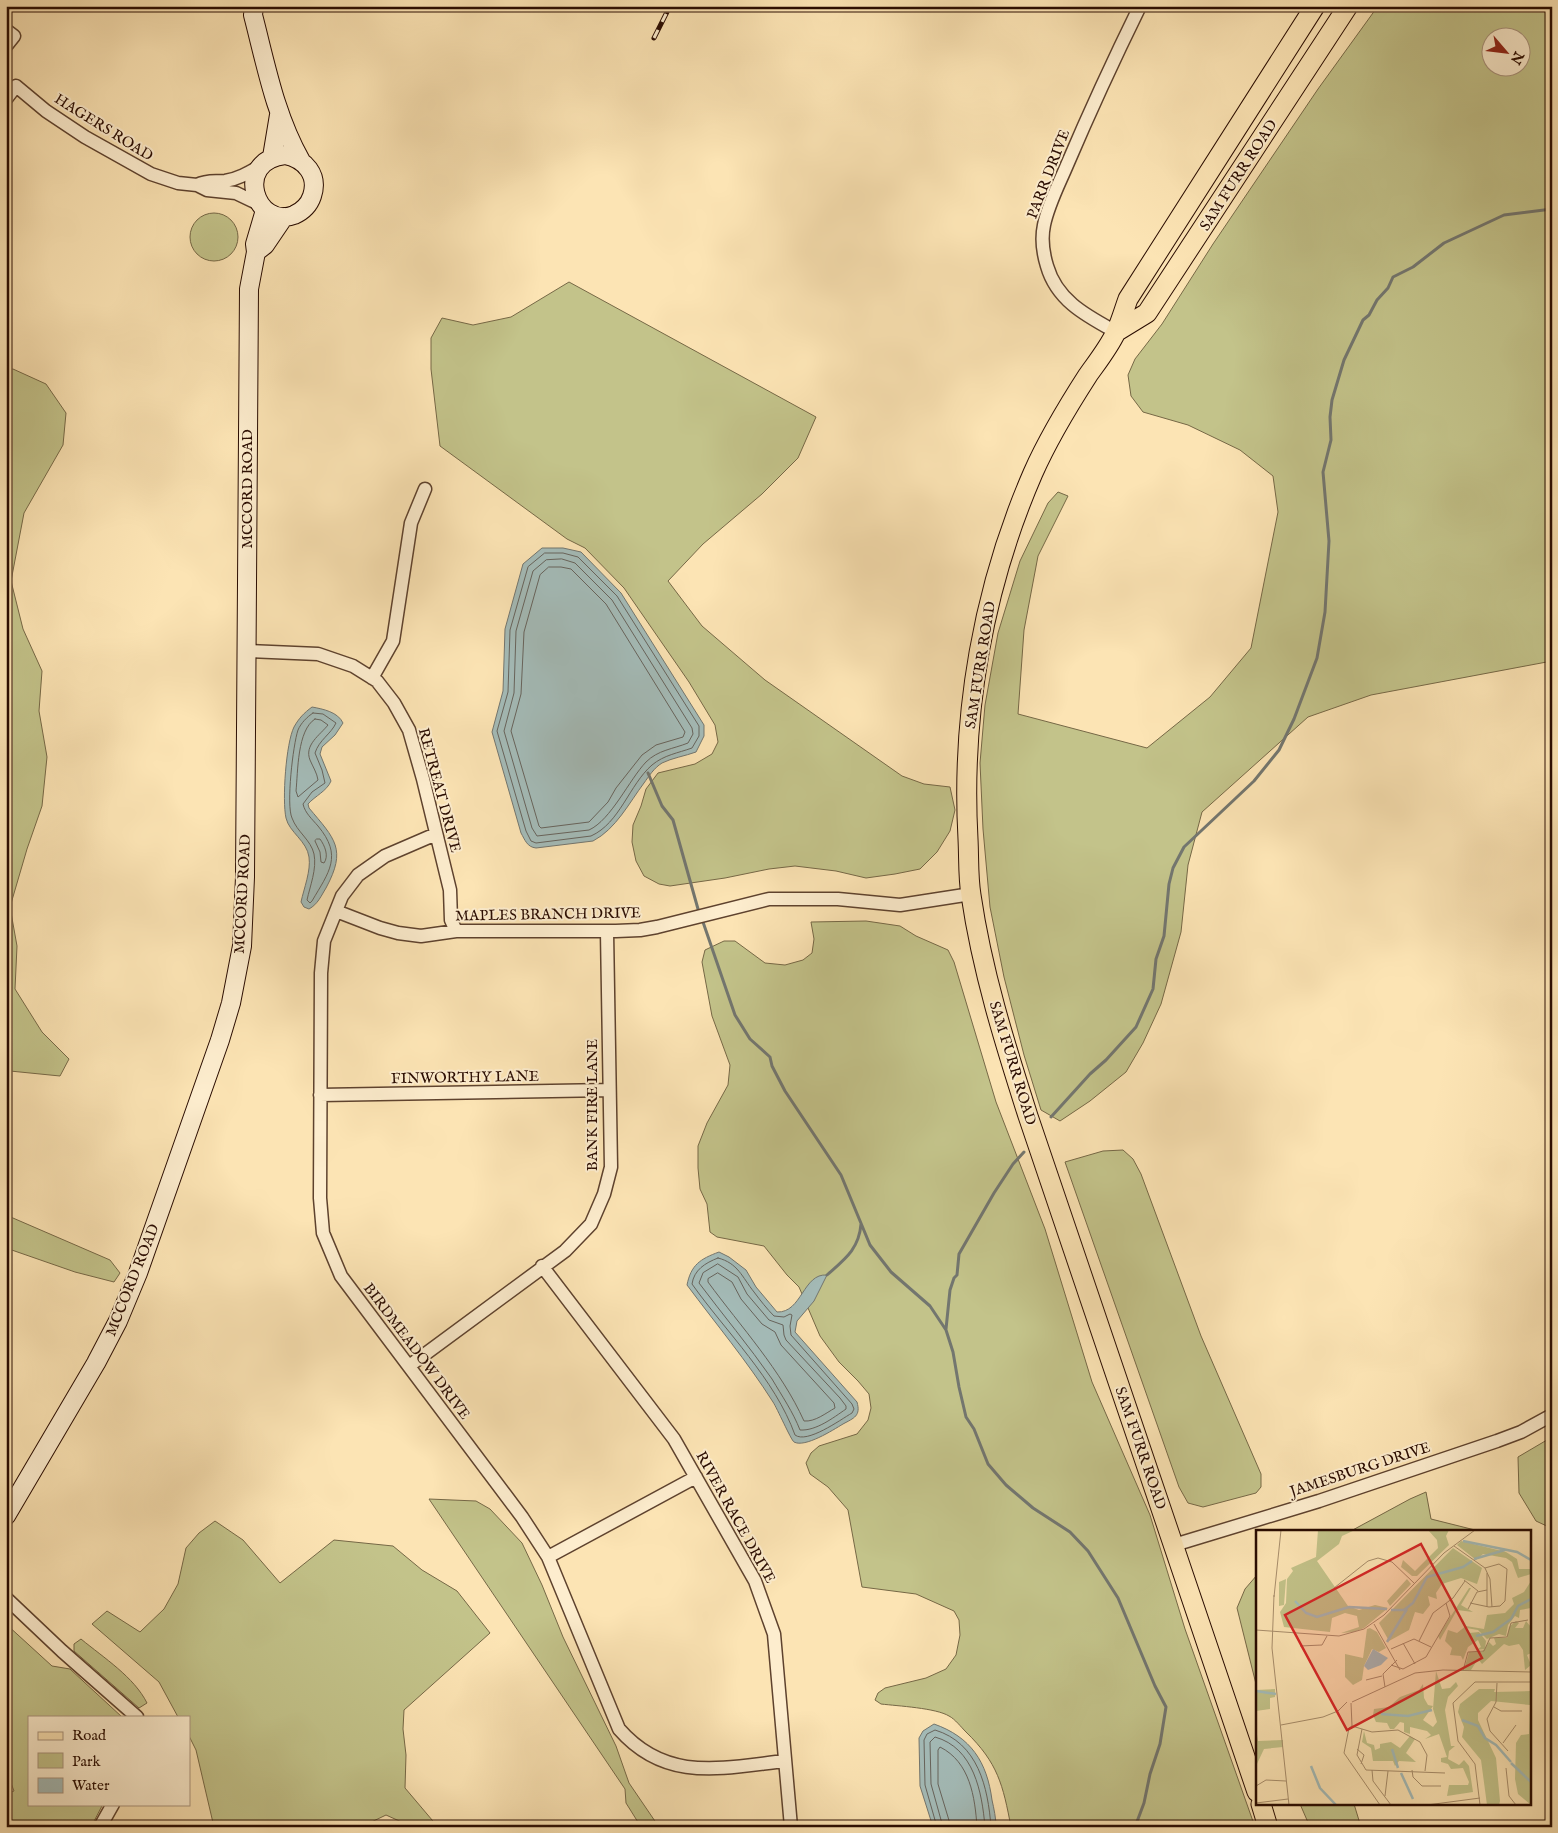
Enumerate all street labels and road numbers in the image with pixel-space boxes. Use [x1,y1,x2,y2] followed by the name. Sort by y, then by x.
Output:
[51,89,157,165] street label: HAGERS ROAD
[1195,116,1281,234] street label: SAM FURR ROAD
[1023,127,1074,222] street label: PARR DRIVE
[238,429,257,549] street label: MCCORD ROAD
[961,600,1000,730] street label: SAM FURR ROAD
[414,726,465,854] street label: RETREAT DRIVE
[230,834,255,954] street label: MCCORD ROAD
[455,903,641,926] street label: MAPLES BRANCH DRIVE
[985,999,1040,1127] street label: SAM FURR ROAD
[583,1039,602,1171] street label: BANK FIRE LANE
[391,1067,539,1088] street label: FINWORTHY LANE
[101,1221,164,1339] street label: MCCORD ROAD
[359,1279,474,1423] street label: BIRDMEADOW DRIVE
[1111,1384,1170,1512] street label: SAM FURR ROAD
[1286,1438,1433,1502] street label: JAMESBURG DRIVE
[691,1448,780,1587] street label: RIVER RACE DRIVE

